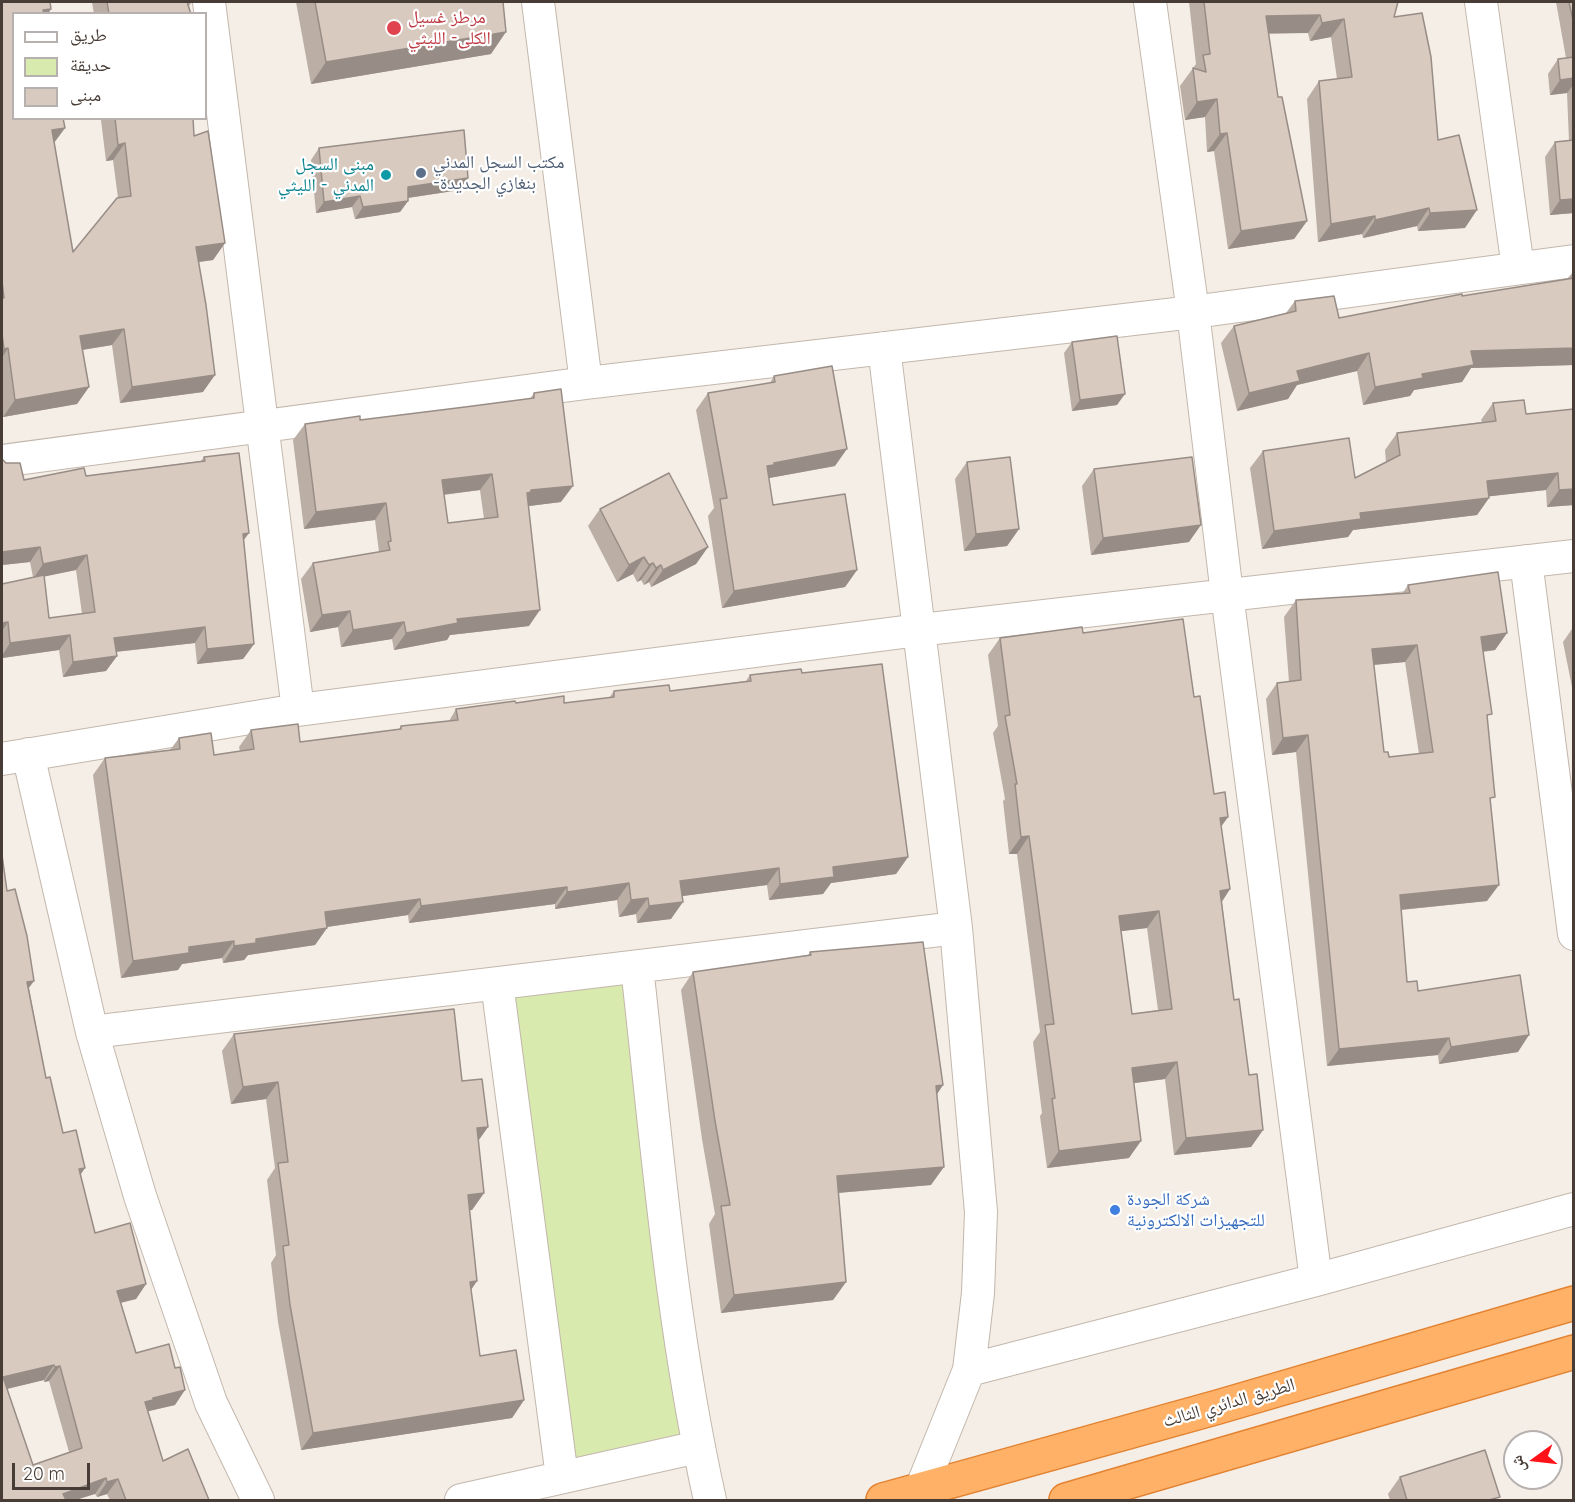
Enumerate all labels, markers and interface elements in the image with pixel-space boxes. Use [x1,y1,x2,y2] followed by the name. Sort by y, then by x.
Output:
[408,7,491,50] place label: مرطز غسيل الكلى- الليثي
[12,12,207,120] legend
[385,19,403,37] marker: مرطز غسيل الكلى- الليثي
[70,23,107,46] text: طريق
[70,53,111,76] text: حديقة
[70,83,101,106] text: مبنى
[433,152,565,195] place label: مكتب السجل المدني -بنغازي الجديدة
[278,154,374,196] place label: مبنى السجل المدني - الليثي
[414,166,428,180] marker: مكتب السجل المدني -بنغازي الجديدة
[379,168,393,182] marker: مبنى السجل المدني - الليثي
[1127,1189,1265,1232] place label: شركة الجودة للتجهيزات الالكترونية
[1108,1203,1122,1217] marker: شركة الجودة للتجهيزات الالكترونية
[1161,1374,1297,1432] street label: الطريق الدائري الثالث
[1503,1430,1563,1490] north arrow
[15,1451,93,1489] scale bar
[1506,1453,1529,1475] text: ش
[23,1462,65,1485] text: 20 m

